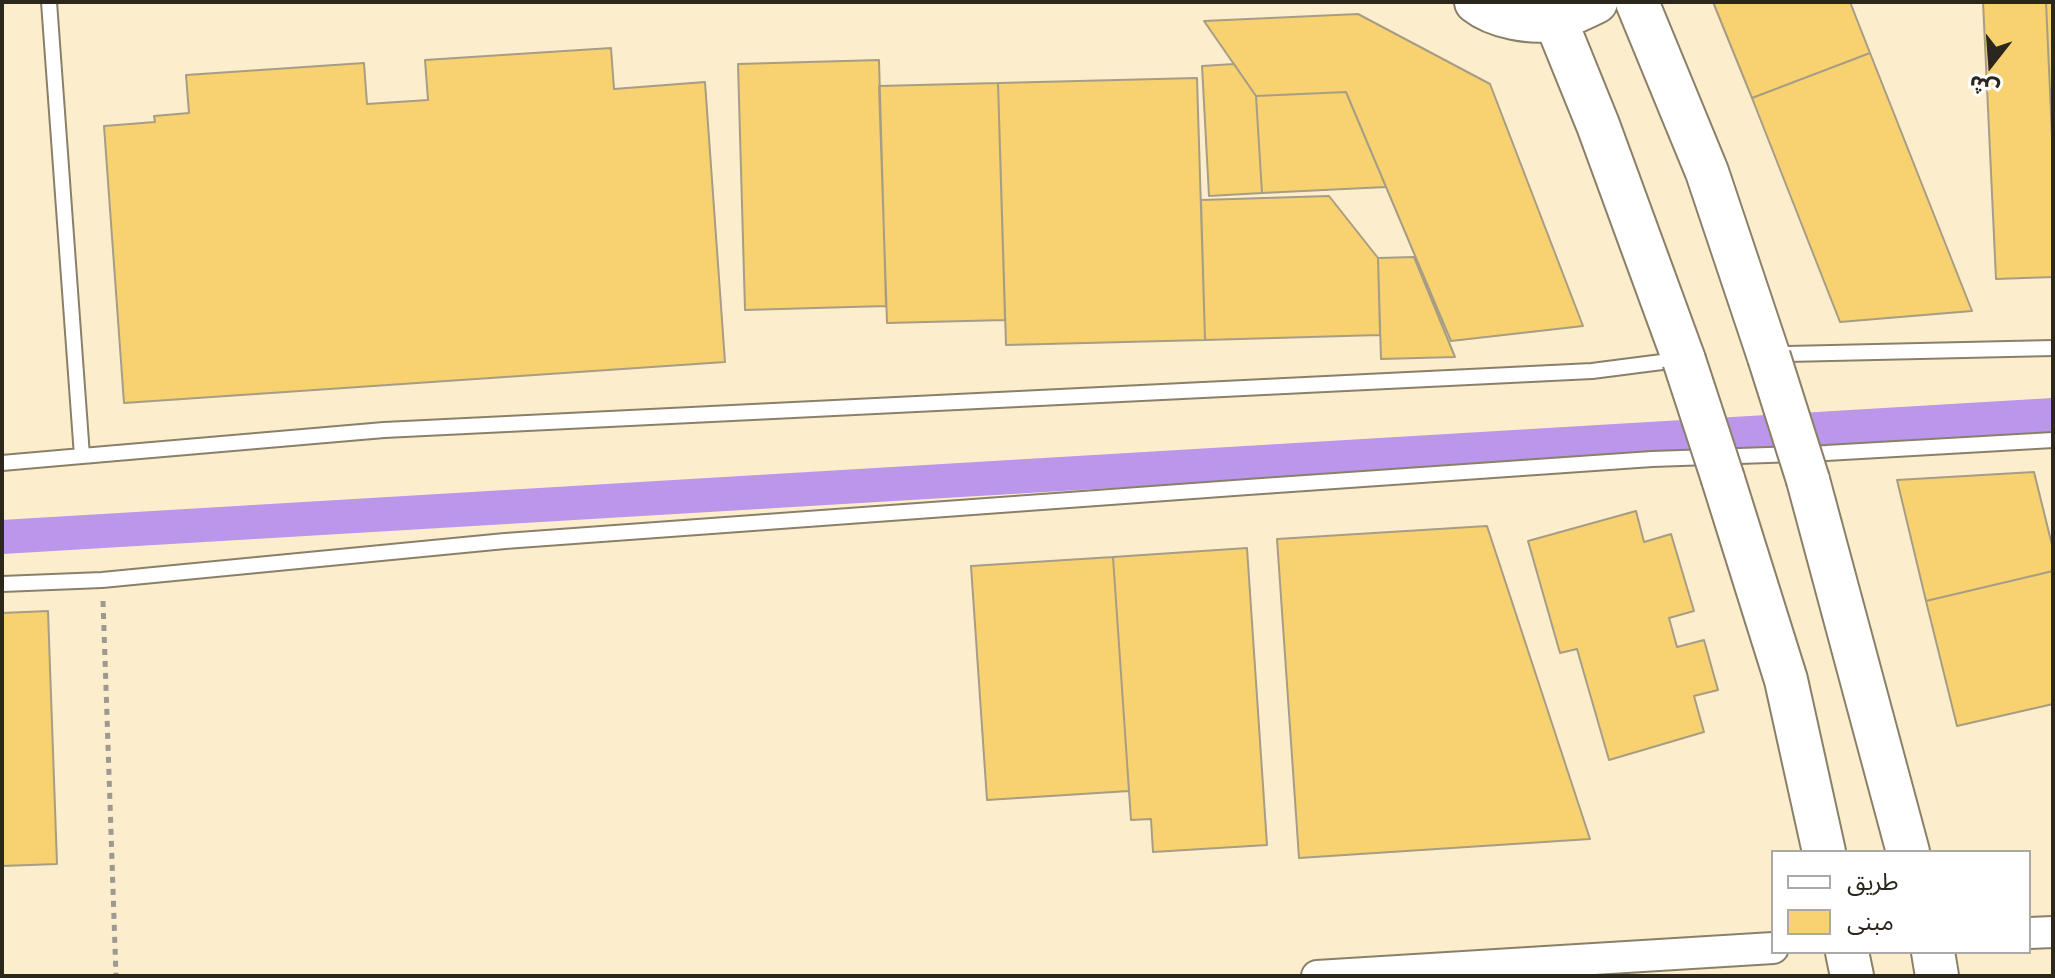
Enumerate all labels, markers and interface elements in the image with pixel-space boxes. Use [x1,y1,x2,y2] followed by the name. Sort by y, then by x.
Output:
[1951,24,2031,104] north arrow
[1966,70,2002,104] text: ش
[1771,850,2031,954] legend
[1847,868,1899,895] text: طريق
[1847,908,1894,935] text: مبنى

